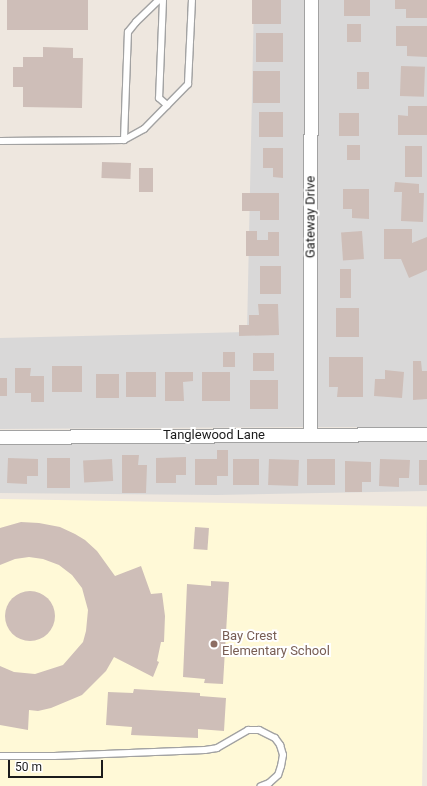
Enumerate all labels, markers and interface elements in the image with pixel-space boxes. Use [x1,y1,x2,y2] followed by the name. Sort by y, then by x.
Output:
[303,176,319,258] street label: Gateway Drive
[163,427,265,443] street label: Tanglewood Lane
[222,629,330,660] place label: Bay Crest Elementary School
[209,639,219,649] marker: Bay Crest Elementary School
[10,752,105,778] scale bar
[15,760,42,774] text: 50 m

